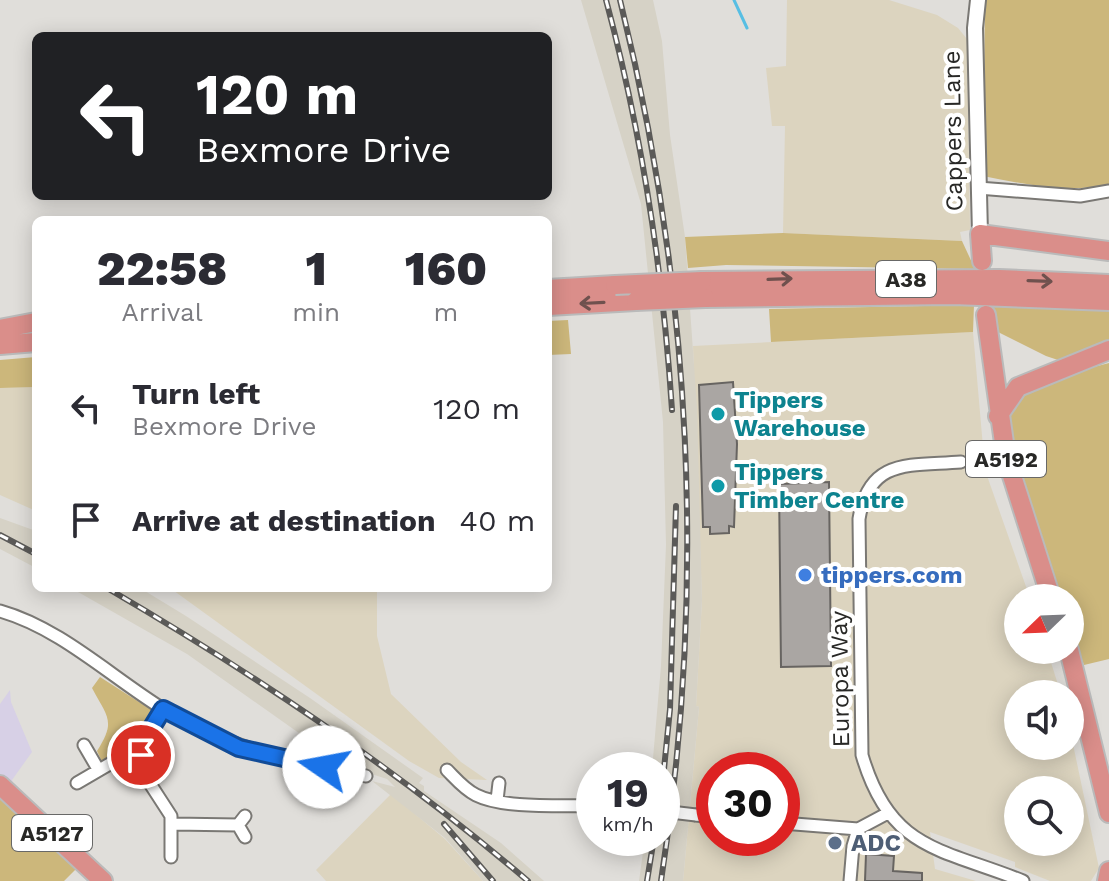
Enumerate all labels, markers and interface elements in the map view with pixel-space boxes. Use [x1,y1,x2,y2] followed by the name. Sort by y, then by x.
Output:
[938,50,968,212] street label: Cappers Lane
[196,62,358,128] text: 120 m
[64,64,168,168] icon: left
[196,129,451,171] text: Bexmore Drive
[97,240,227,297] text: 22:58
[305,240,327,297] text: 1
[405,240,487,297] text: 160
[876,261,936,297] road number: A38
[766,271,793,286] one-way arrow
[1026,273,1053,288] one-way arrow
[579,296,606,311] one-way arrow
[122,297,203,327] text: Arrival
[292,297,340,327] text: min
[434,297,458,327] text: m
[132,376,260,411] text: Turn left
[64,386,108,430] icon: left
[734,386,866,442] place label: Tippers Warehouse
[433,391,520,426] text: 120 m
[709,405,727,423] marker: Tippers Warehouse
[132,411,316,441] text: Bexmore Drive
[966,441,1046,477] road number: A5192
[734,458,904,514] place label: Tippers Timber Centre
[709,477,727,495] marker: Tippers Timber Centre
[64,498,108,542] icon: arrive
[132,503,436,538] text: Arrive at destination
[460,503,535,538] text: 40 m
[821,561,963,589] place label: tippers.com
[796,566,814,584] marker: tippers.com
[1004,584,1084,664] north arrow
[1004,584,1084,856] map controls
[825,610,855,748] street label: Europa Way
[1004,680,1084,760] button: sound
[107,721,175,789] pin
[282,725,366,809] position arrow
[119,733,163,777] icon: arrive
[696,752,800,856] speed limit sign: 30
[607,770,649,817] text: 19
[1004,776,1084,856] button: search
[602,812,654,836] text: km/h
[12,815,92,851] road number: A5127
[851,829,901,857] place label: ADC
[826,834,844,852] marker: ADC

